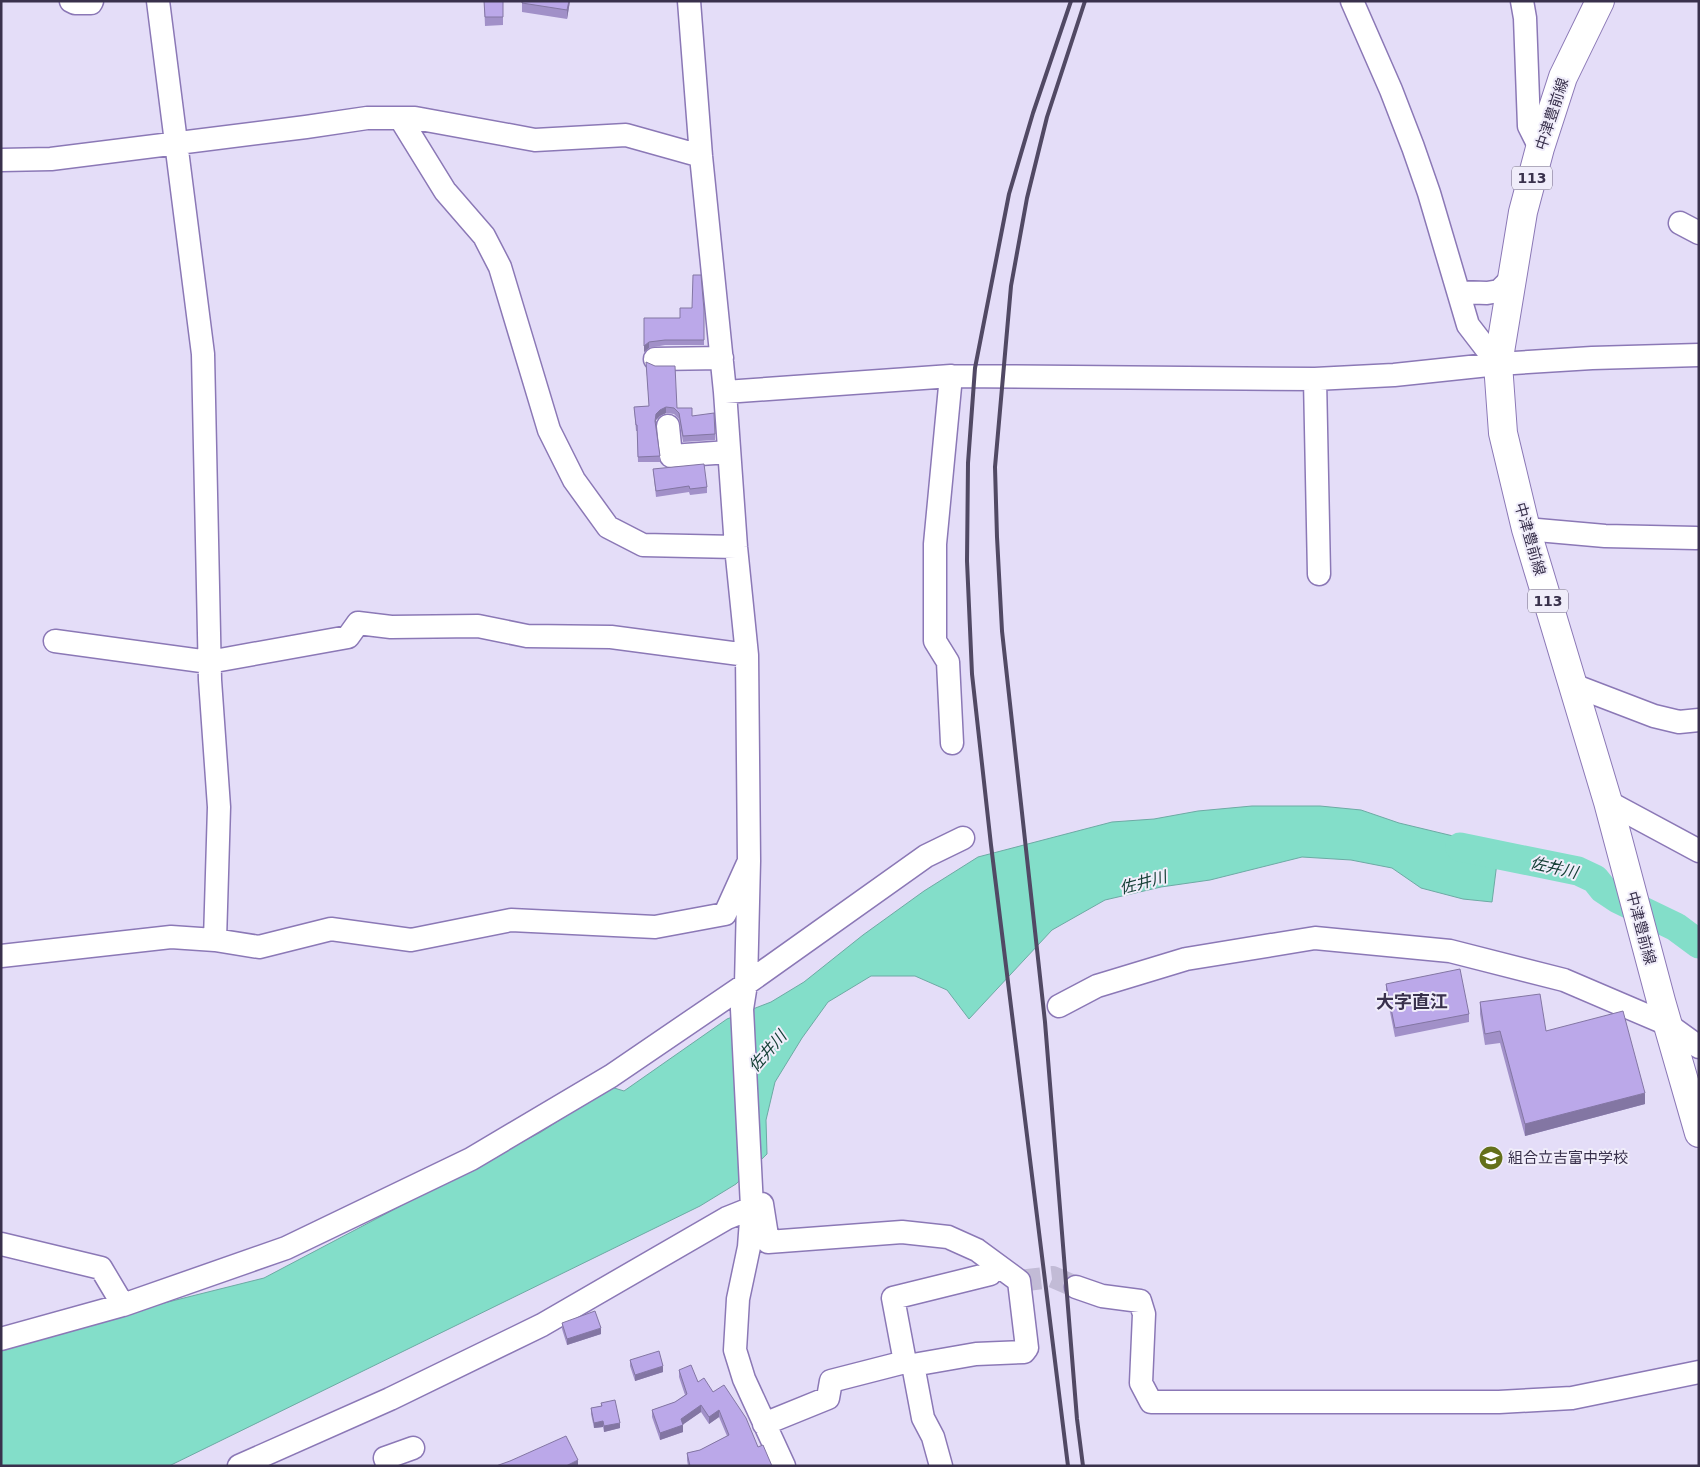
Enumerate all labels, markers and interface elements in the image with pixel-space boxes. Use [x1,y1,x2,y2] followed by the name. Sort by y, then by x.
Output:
[1532,76,1572,152] street label: 中津豊前線
[1512,167,1552,190] road number: 113
[1511,500,1549,578] street label: 中津豊前線
[1528,590,1568,612] road number: 113
[1528,853,1581,883] water label: 佐井川
[1117,867,1171,898] water label: 佐井川
[1623,889,1659,967] street label: 中津豊前線
[1376,991,1448,1012] district label: 大字直江
[744,1025,792,1076] water label: 佐井川
[1478,1145,1504,1171] school or university icon: 組合立吉富中学校
[1508,1149,1628,1167] place label: 組合立吉富中学校

